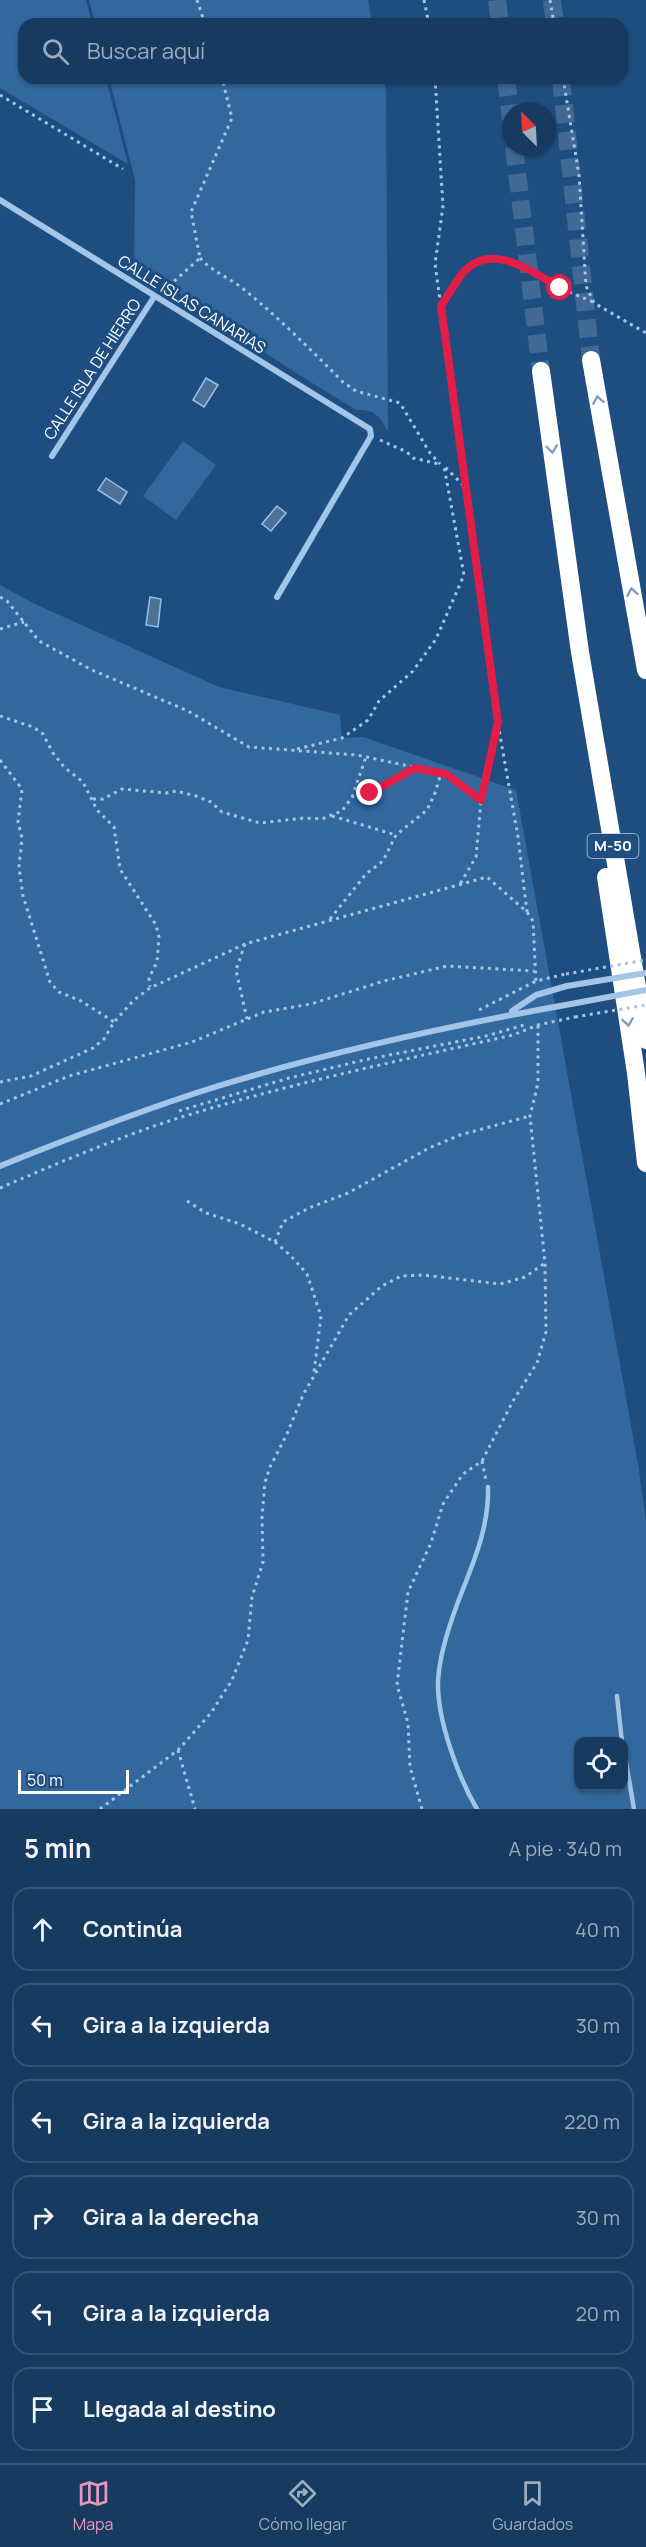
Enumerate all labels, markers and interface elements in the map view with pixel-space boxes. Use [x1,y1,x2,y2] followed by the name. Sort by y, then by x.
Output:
[18,18,628,84] search box
[39,35,72,68] icon: search
[87,36,205,66] text: Buscar aquí
[502,102,556,156] north arrow
[114,250,270,359] street label: CALLE ISLAS CANARIAS
[546,274,572,300] route start
[38,294,146,444] street label: CALLE ISLA DE HIERRO
[592,395,605,405] one-way arrow
[545,445,557,454] one-way arrow
[626,587,639,597] one-way arrow
[356,779,382,805] route end
[588,834,638,858] road number: M-50
[622,1018,634,1027] one-way arrow
[574,1737,628,1791] map controls
[574,1737,628,1791] button: locate
[18,1767,129,1794] scale bar
[27,1769,63,1791] text: 50 m
[24,1830,91,1866] text: 5 min
[509,1835,622,1862] text: A pie · 340 m
[26,1913,59,1946] icon: ahead
[83,1914,183,1944] text: Continúa
[575,1916,620,1943] text: 40 m
[26,2009,59,2042] icon: left
[83,2010,270,2040] text: Gira a la izquierda
[576,2012,620,2039] text: 30 m
[26,2105,59,2138] icon: left
[83,2106,270,2136] text: Gira a la izquierda
[564,2108,620,2135] text: 220 m
[26,2201,59,2234] icon: right
[83,2202,259,2232] text: Gira a la derecha
[576,2204,620,2231] text: 30 m
[26,2297,59,2330] icon: left
[83,2298,270,2328] text: Gira a la izquierda
[575,2300,620,2327] text: 20 m
[26,2393,59,2426] icon: arrive
[83,2394,276,2424] text: Llegada al destino
[73,2477,113,2535] tab: Mapa
[259,2477,347,2535] tab: Cómo llegar
[492,2477,573,2535] tab: Guardados

